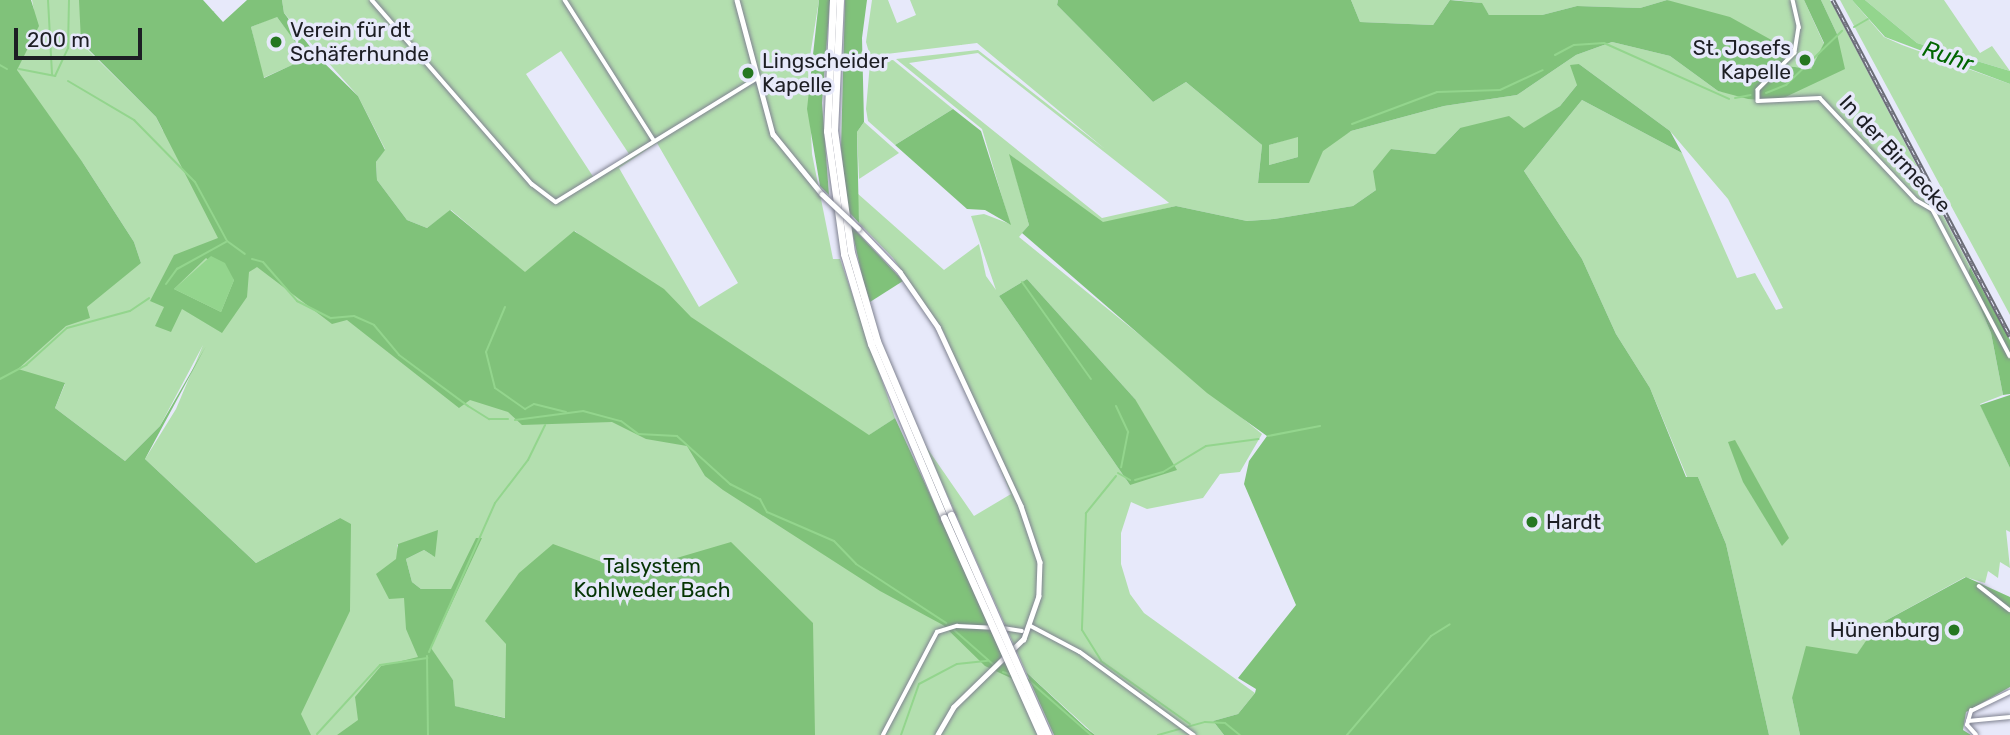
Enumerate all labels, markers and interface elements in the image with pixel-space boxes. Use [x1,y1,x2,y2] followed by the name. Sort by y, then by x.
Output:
[18,14,145,58] scale bar
[290,17,429,67] place label: Verein für dt Schäferhunde
[27,27,90,52] text: 200 m
[268,34,284,50] marker: Verein für dt Schäferhunde
[1693,35,1791,85] place label: St. Josefs Kapelle
[1919,35,1977,77] water label: Ruhr
[762,48,888,98] place label: Lingscheider Kapelle
[1797,52,1813,68] marker: St. Josefs Kapelle
[740,65,756,81] marker: Lingscheider Kapelle
[1834,90,1956,218] street label: In der Birmecke
[1546,509,1601,535] place label: Hardt
[1524,514,1540,530] marker: Hardt
[573,553,731,603] park label: Talsystem Kohlweder Bach
[1830,617,1940,643] place label: Hünenburg
[1946,622,1962,638] marker: Hünenburg

